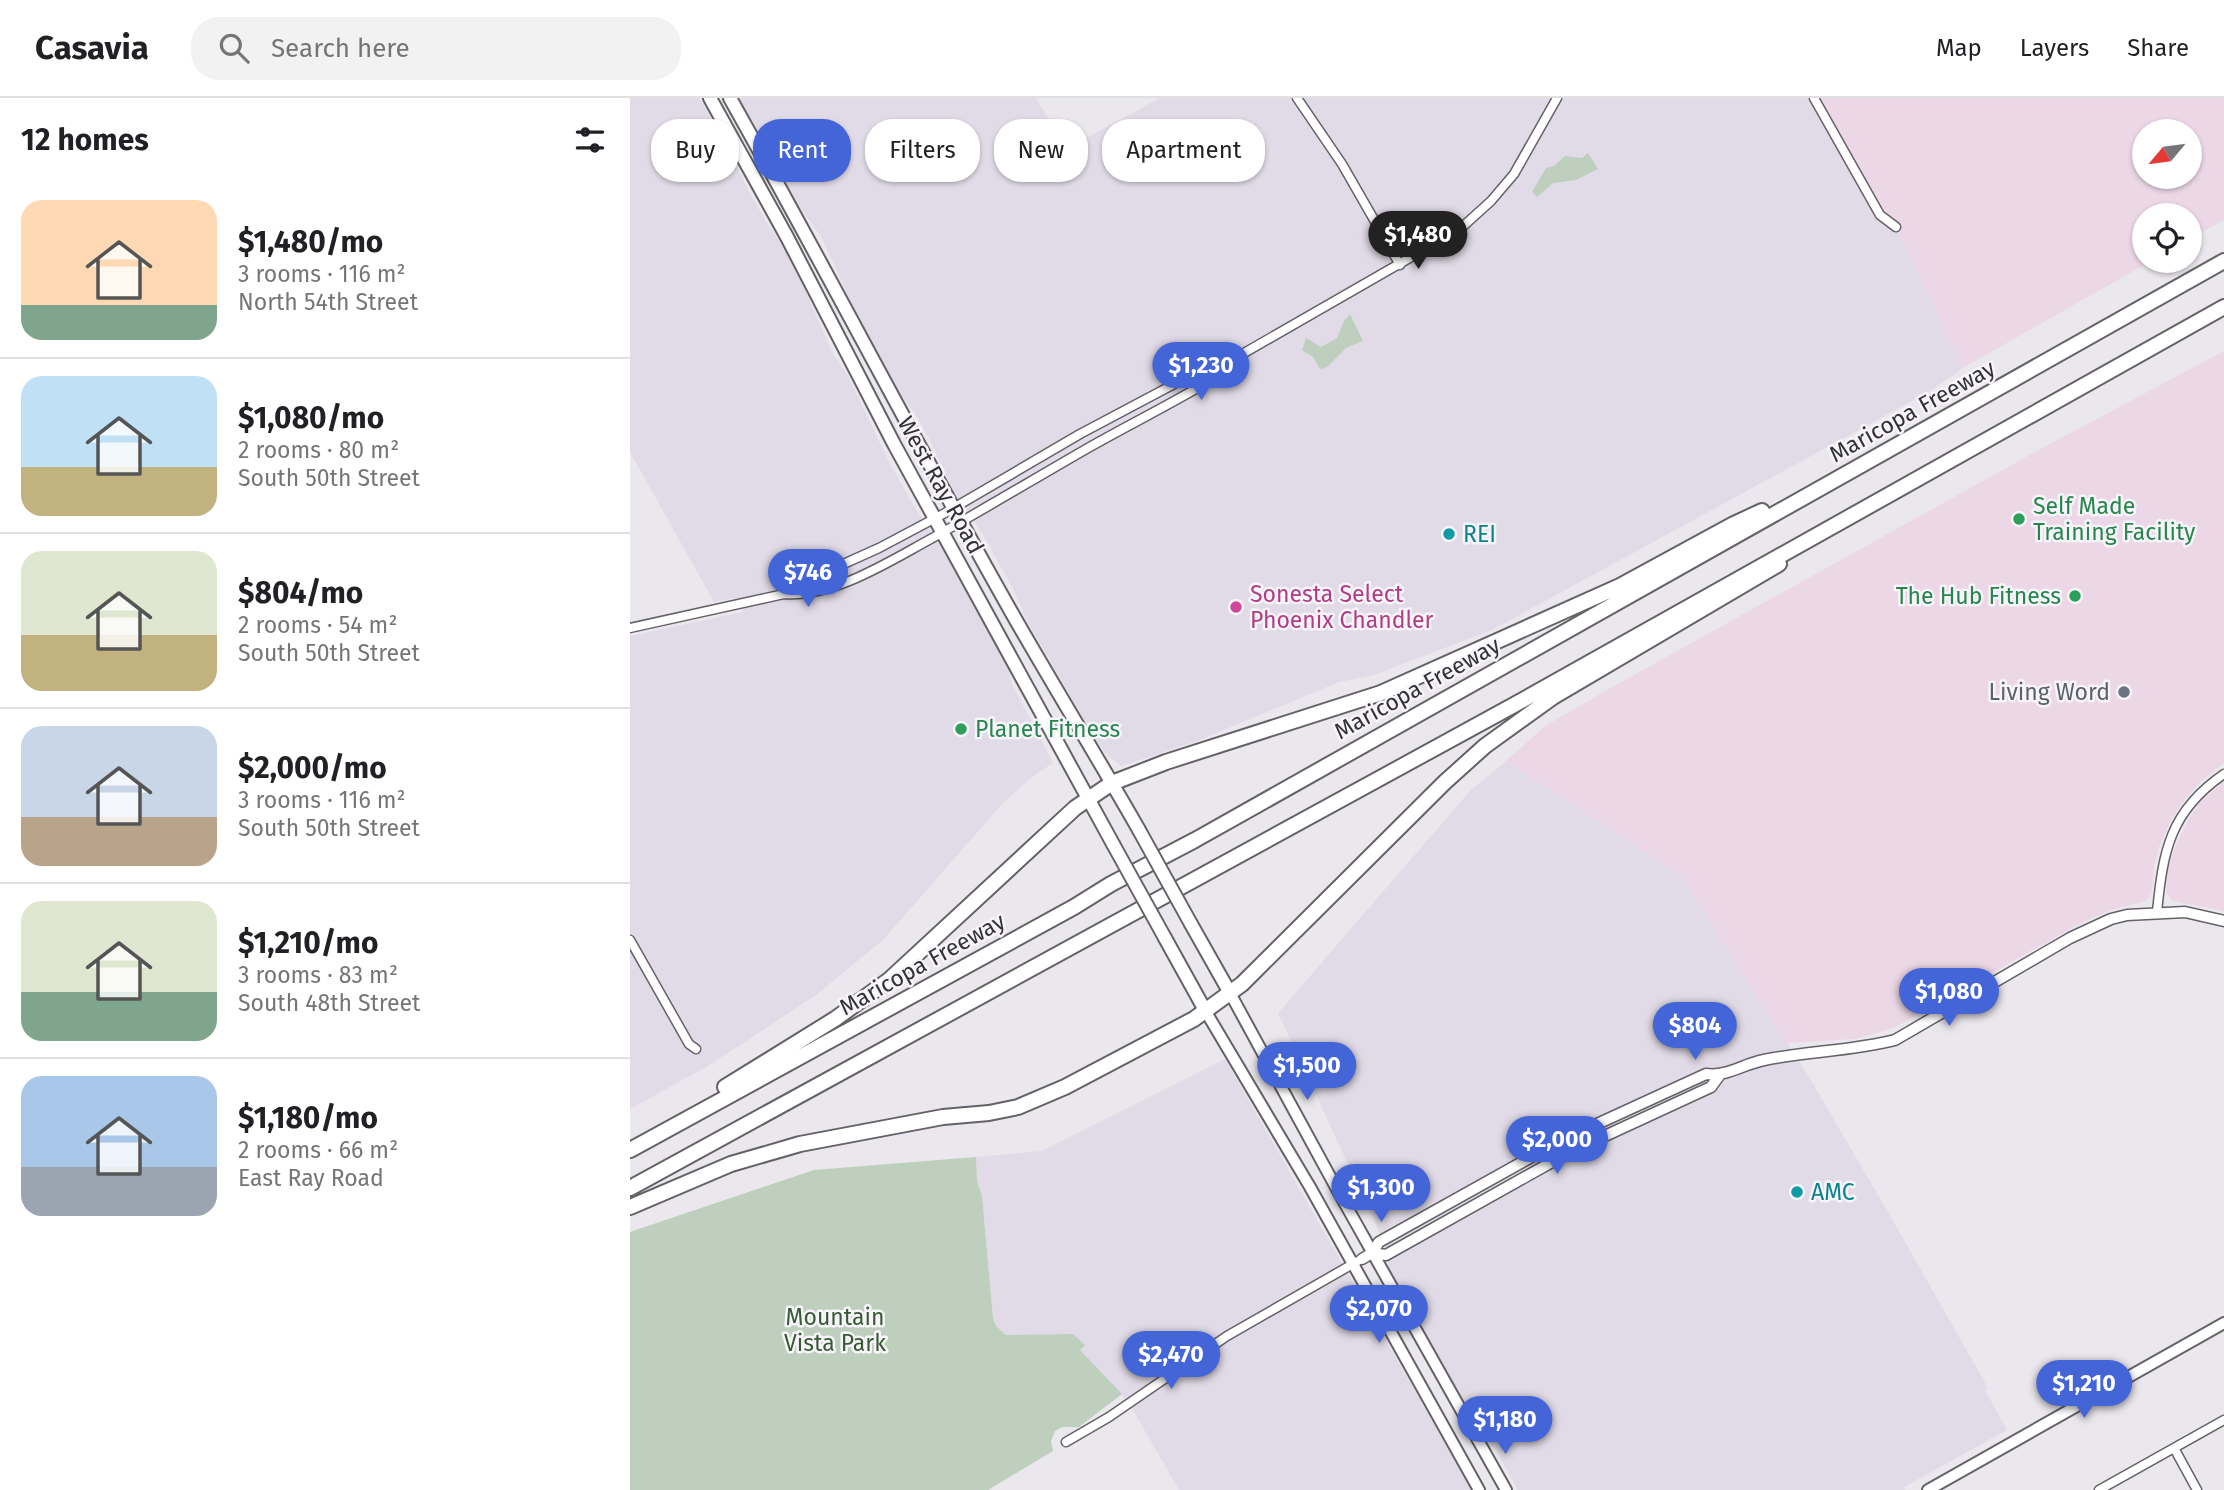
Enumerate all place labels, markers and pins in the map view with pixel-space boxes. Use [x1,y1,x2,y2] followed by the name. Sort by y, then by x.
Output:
[1361,212,1475,271] pin: $1,480
[1144,342,1258,402] pin: $1,230
[2033,492,2196,546] place label: Self Made Training Facility
[2011,511,2027,527] marker: Self Made Training Facility
[1463,520,1496,548] place label: REI
[1441,526,1457,542] marker: REI
[767,550,849,609] pin: $746
[1250,580,1434,634] place label: Sonesta Select Phoenix Chandler
[1896,582,2061,610] place label: The Hub Fitness
[2067,588,2083,604] marker: The Hub Fitness
[1228,599,1244,615] marker: Sonesta Select Phoenix Chandler
[1989,678,2110,706] place label: Living Word
[2116,684,2132,700] marker: Living Word
[975,715,1120,743] place label: Planet Fitness
[953,721,969,737] marker: Planet Fitness
[1892,968,2006,1028] pin: $1,080
[1654,1002,1736,1062] pin: $804
[1250,1042,1364,1102] pin: $1,500
[1500,1116,1614,1176] pin: $2,000
[1324,1164,1438,1224] pin: $1,300
[1811,1178,1855,1206] place label: AMC
[1789,1184,1805,1200] marker: AMC
[1322,1286,1436,1345] pin: $2,070
[1114,1332,1228,1391] pin: $2,470
[2027,1360,2141,1420] pin: $1,210
[1448,1396,1562,1456] pin: $1,180

